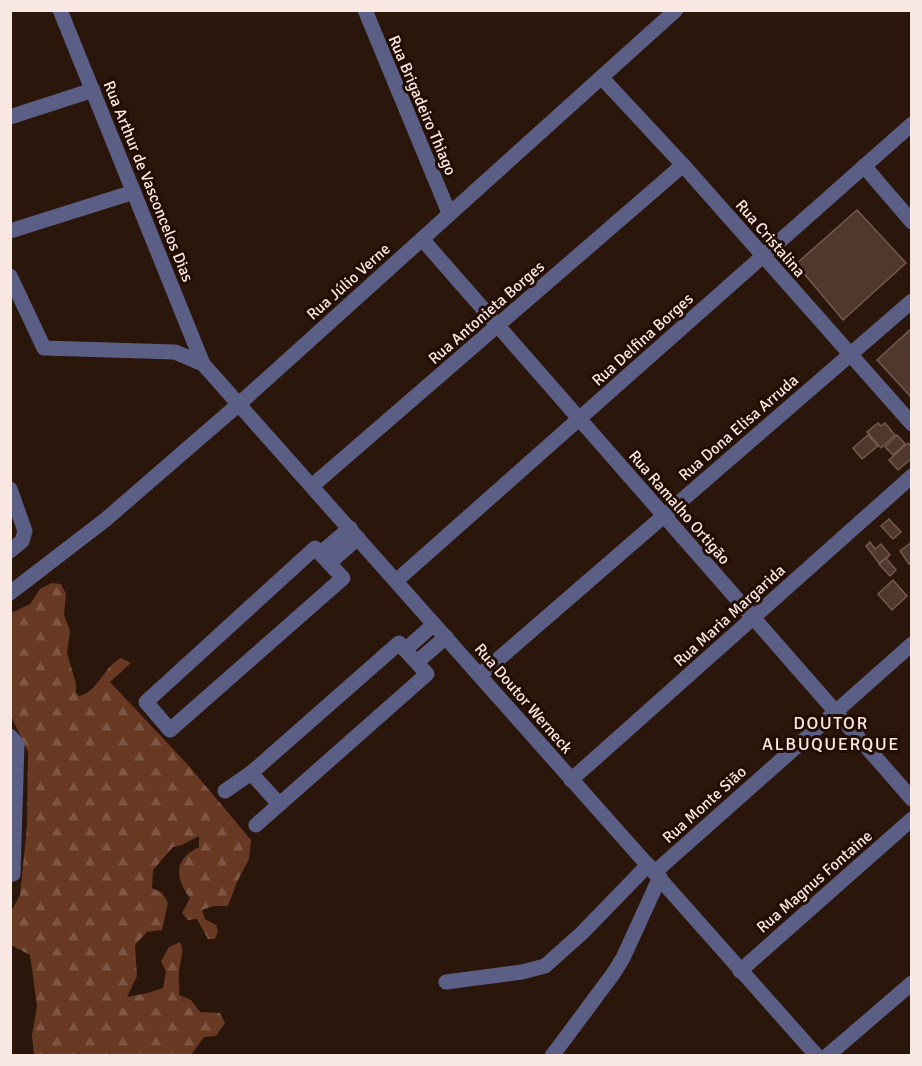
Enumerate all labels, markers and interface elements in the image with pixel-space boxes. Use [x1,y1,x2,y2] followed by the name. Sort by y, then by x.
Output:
[384,32,461,178] street label: Rua Brigadeiro Thiago
[99,78,198,285] street label: Rua Arthur de Vasconcelos Dias
[731,196,809,282] street label: Rua Cristalina
[303,239,395,324] street label: Rua Júlio Verne
[424,257,549,369] street label: Rua Antonieta Borges
[588,289,697,390] street label: Rua Delfina Borges
[675,370,803,485] street label: Rua Dona Elisa Arruda
[624,446,734,569] street label: Rua Ramalho Ortigão
[670,560,790,671] street label: Rua Maria Margarida
[470,639,577,758] street label: Rua Doutor Werneck
[762,712,900,755] district label: DOUTOR ALBUQUERQUE
[659,762,751,848] street label: Rua Monte Sião
[753,826,877,937] street label: Rua Magnus Fontaine

